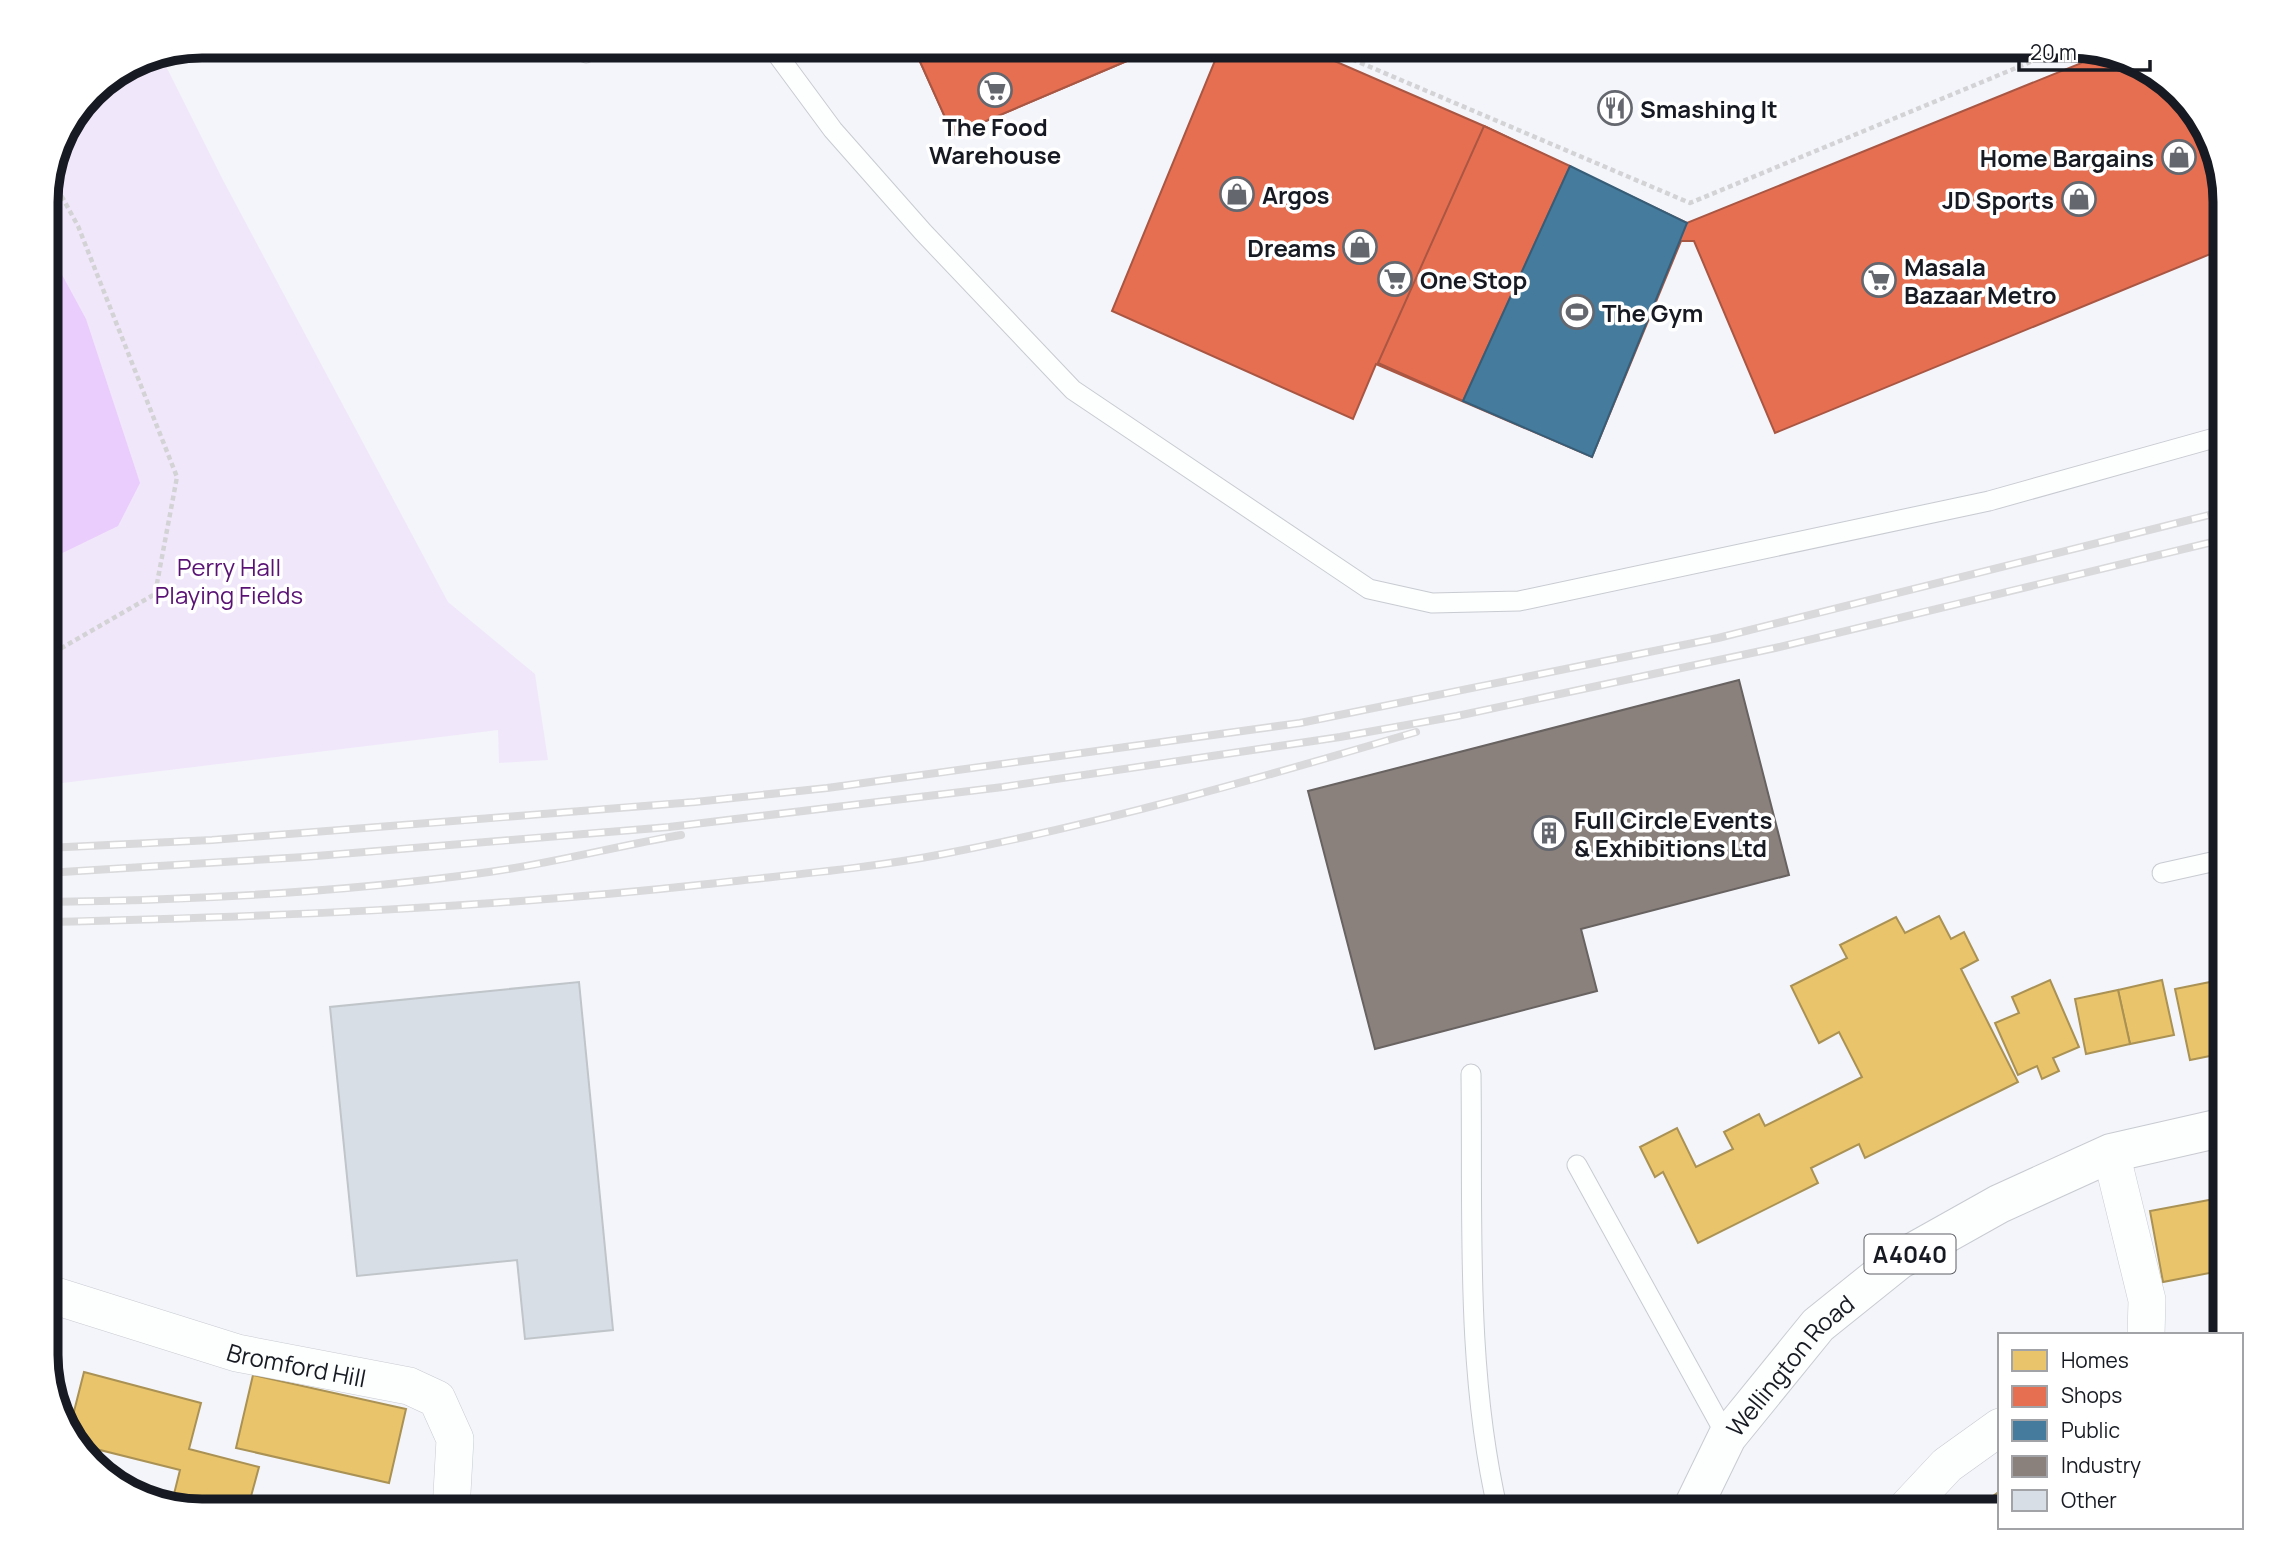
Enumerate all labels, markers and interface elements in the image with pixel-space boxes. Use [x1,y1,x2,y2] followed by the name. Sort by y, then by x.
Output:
[2019,28,2150,72] scale bar
[2030,38,2077,66] text: 20 m
[976,71,1014,109] supermarket icon: The Food Warehouse
[1596,89,1634,127] restaurant icon: Smashing It
[1640,92,1778,125] place label: Smashing It
[929,110,1061,171] place label: The Food Warehouse
[2160,138,2198,176] shop icon: Home Bargains
[1980,141,2154,174] place label: Home Bargains
[1218,175,1256,213] shop icon: Argos
[1262,178,1330,211] place label: Argos
[2060,180,2098,218] shop icon: JD Sports
[1942,183,2054,216] place label: JD Sports
[1341,228,1379,266] shop icon: Dreams
[1247,231,1336,264] place label: Dreams
[1904,250,2057,311] place label: Masala Bazaar Metro
[1376,260,1414,298] supermarket icon: One Stop
[1860,261,1898,299] supermarket icon: Masala Bazaar Metro
[1420,263,1527,296] place label: One Stop
[1558,293,1596,331] sports icon: The Gym
[1602,296,1703,329] place label: The Gym
[155,550,303,611] park label: Perry Hall Playing Fields
[1574,803,1772,864] place label: Full Circle Events & Exhibitions Ltd
[1530,814,1568,852] building icon: Full Circle Events & Exhibitions Ltd
[1864,1234,1955,1274] road number: A4040
[1718,1286,1860,1443] street label: Wellington Road
[1998,1333,2243,1529] legend
[223,1334,369,1394] street label: Bromford Hill
[2061,1346,2129,1374] text: Homes
[2061,1381,2122,1409] text: Shops
[2061,1416,2120,1444] text: Public
[2061,1451,2141,1479] text: Industry
[2061,1486,2117,1514] text: Other

